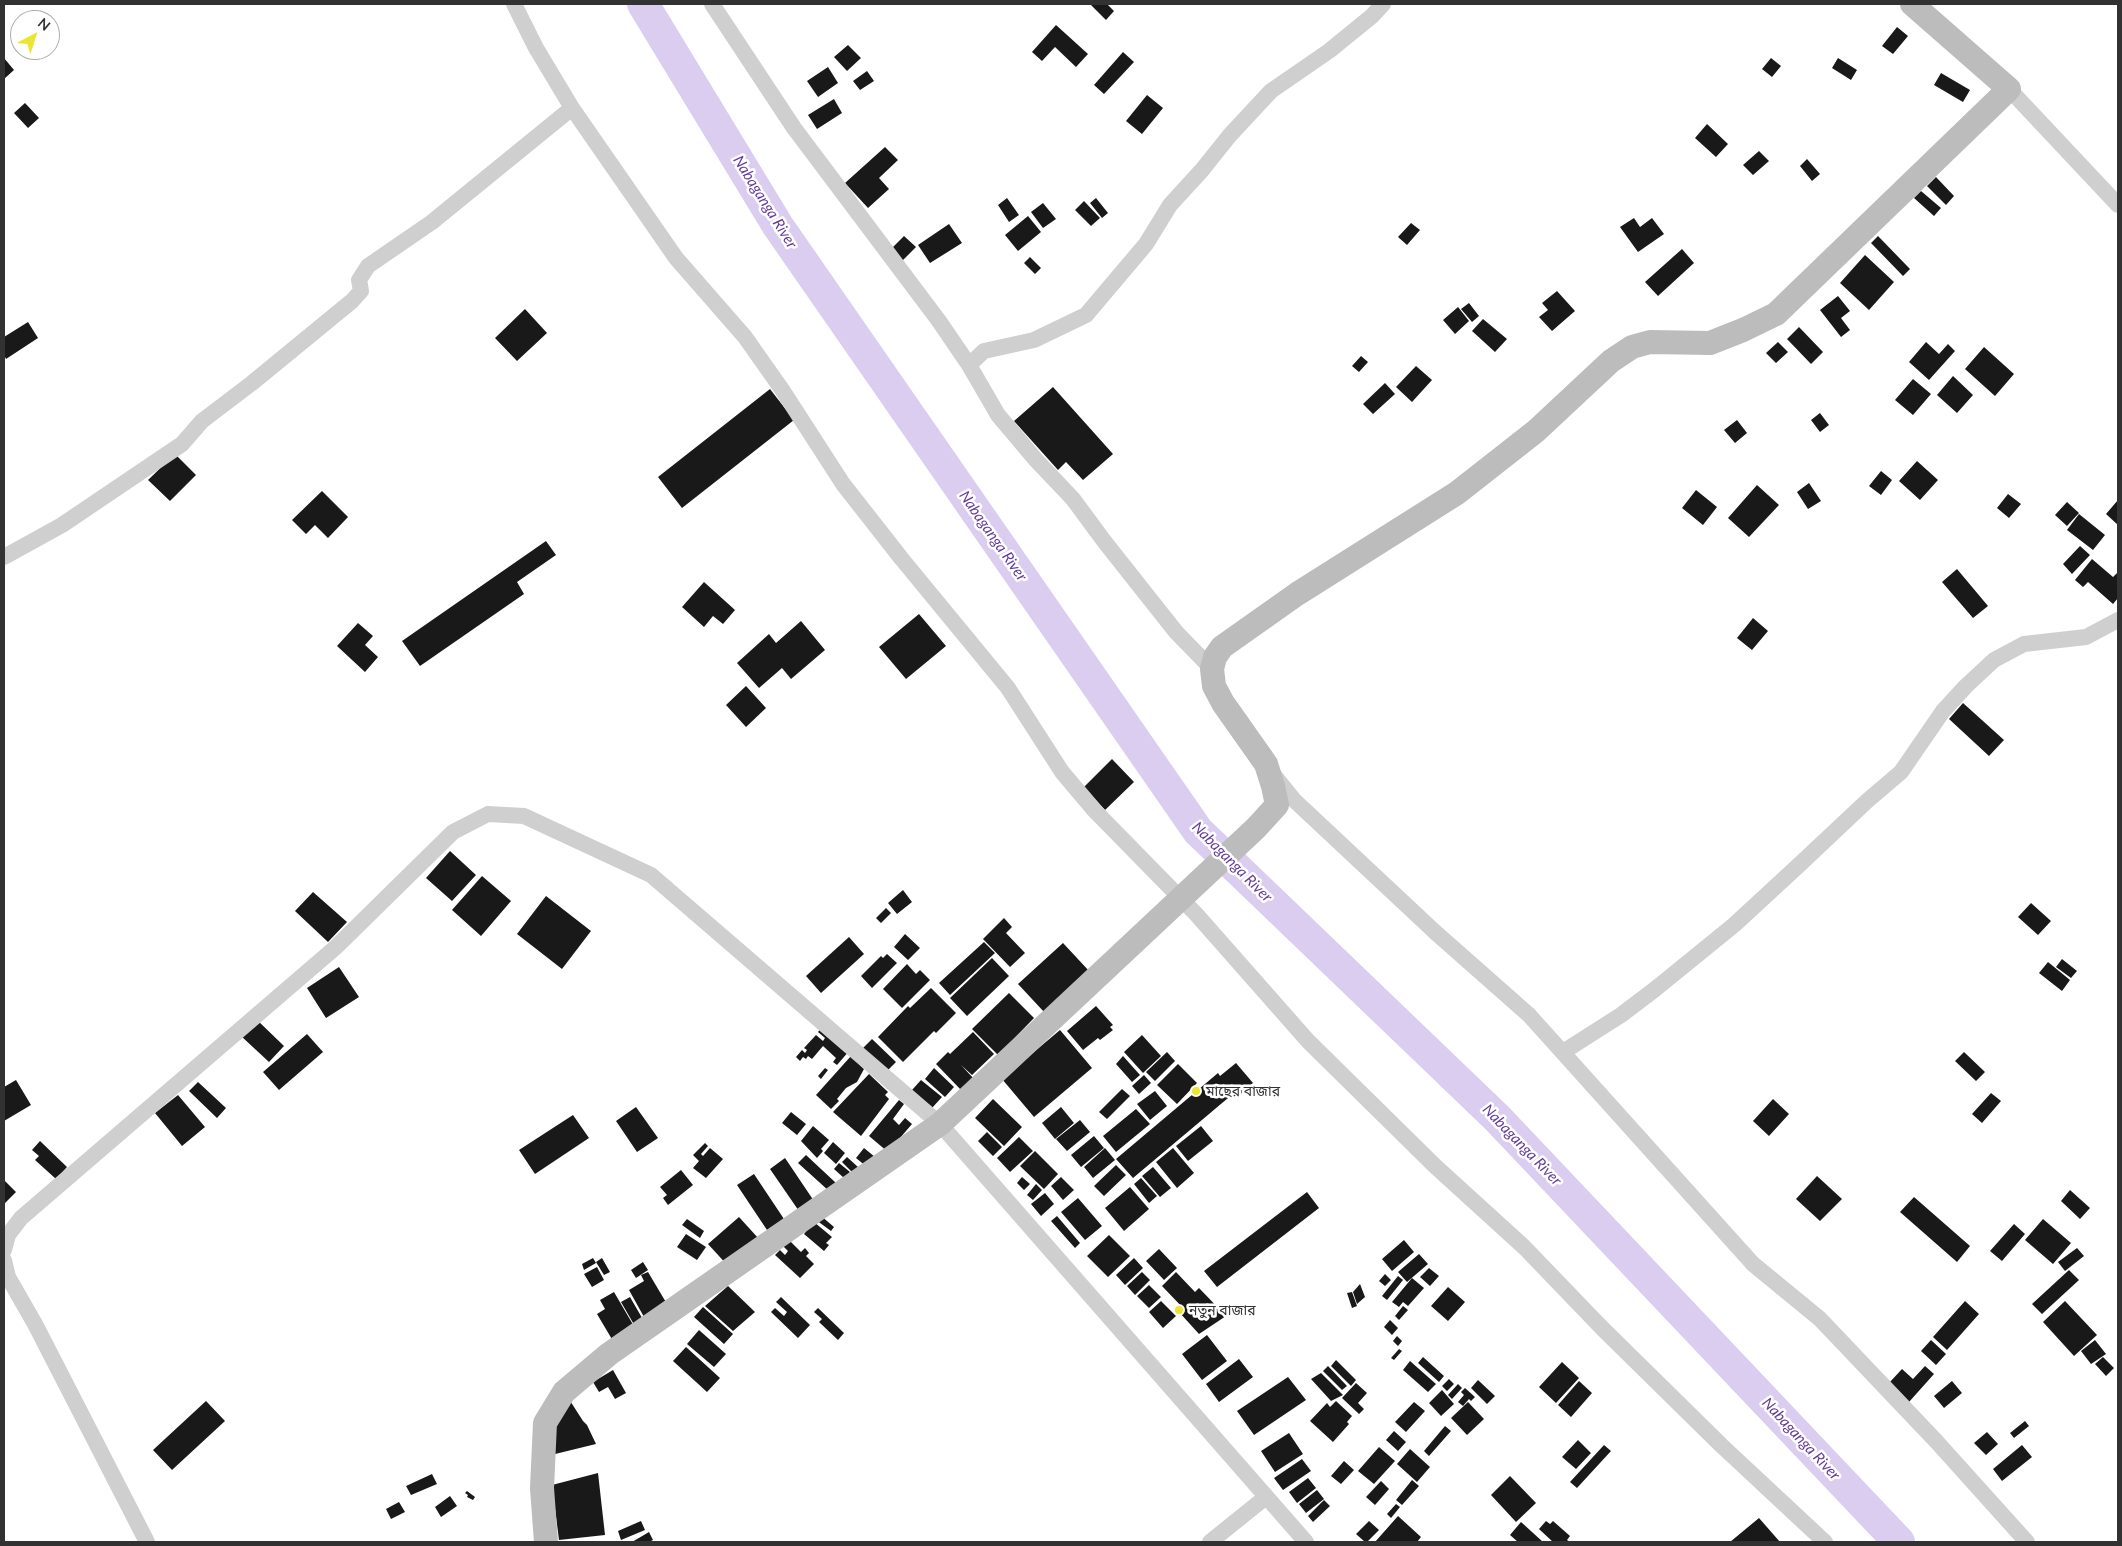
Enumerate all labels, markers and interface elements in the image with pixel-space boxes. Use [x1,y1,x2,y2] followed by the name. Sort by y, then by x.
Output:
[10,10,60,60] north arrow
[35,14,54,34] text: N
[729,152,801,252] water label: Nabaganga River
[955,487,1031,585] water label: Nabaganga River
[1188,818,1276,906] water label: Nabaganga River
[1206,1083,1280,1099] place label: মাছের বাজার
[1190,1085,1202,1097] marker: মাছের বাজার
[1479,1101,1565,1189] water label: Nabaganga River
[1189,1302,1256,1318] place label: নতুন বাজার
[1173,1304,1185,1316] marker: নতুন বাজার
[1758,1394,1844,1484] water label: Nabaganga River

